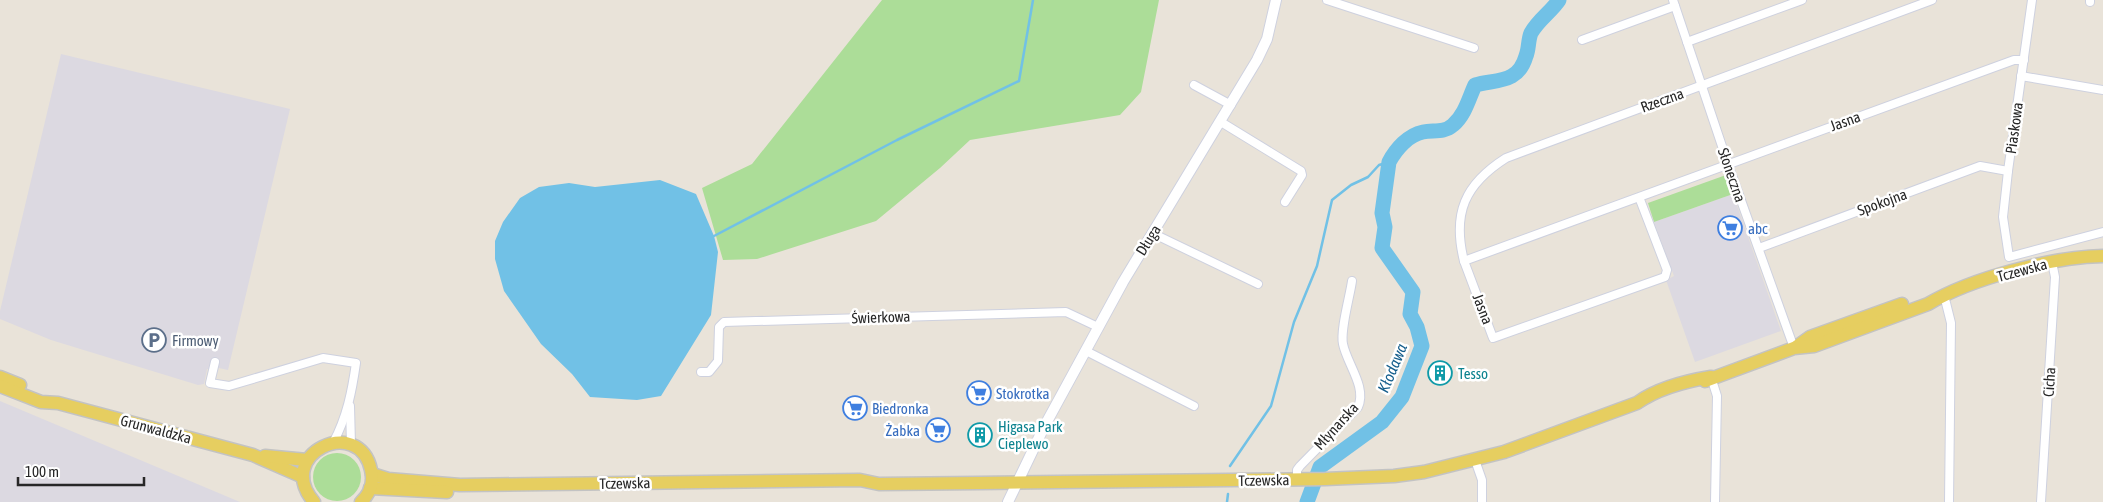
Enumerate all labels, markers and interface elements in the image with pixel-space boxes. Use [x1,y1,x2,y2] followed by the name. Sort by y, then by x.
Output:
[1638,84,1686,116] street label: Rzeczna
[2002,101,2026,155] street label: Piaskowa
[1827,108,1863,134] street label: Jasna
[1715,146,1749,204] street label: Słoneczna
[1855,185,1909,219] street label: Spokojna
[1717,215,1743,241] supermarket icon: abc
[1748,220,1768,237] place label: abc
[1132,222,1164,258] street label: Długa
[1995,255,2049,285] street label: Tczewska
[1469,291,1497,327] street label: Jasna
[851,307,911,327] street label: Świerkowa
[141,327,167,353] parking icon: Firmowy
[172,332,219,349] place label: Firmowy
[1374,340,1411,395] water label: Kłodawa
[1427,360,1453,386] building icon: Tesso
[1458,365,1488,382] place label: Tesso
[2039,366,2059,398] street label: Cicha
[966,380,992,406] supermarket icon: Stokrotka
[996,385,1050,402] place label: Stokrotka
[842,395,868,421] supermarket icon: Biedronka
[1310,399,1362,453] street label: Młynarska
[872,400,929,417] place label: Biedronka
[119,411,193,447] street label: Grunwaldzka
[925,417,951,443] supermarket icon: Żabka
[998,418,1063,452] place label: Higasa Park Cieplewo
[886,422,920,439] place label: Żabka
[967,422,993,448] building icon: Higasa Park Cieplewo
[18,454,144,486] scale bar
[25,463,59,480] text: 100 m
[1238,471,1290,489] street label: Tczewska
[599,474,651,492] street label: Tczewska

